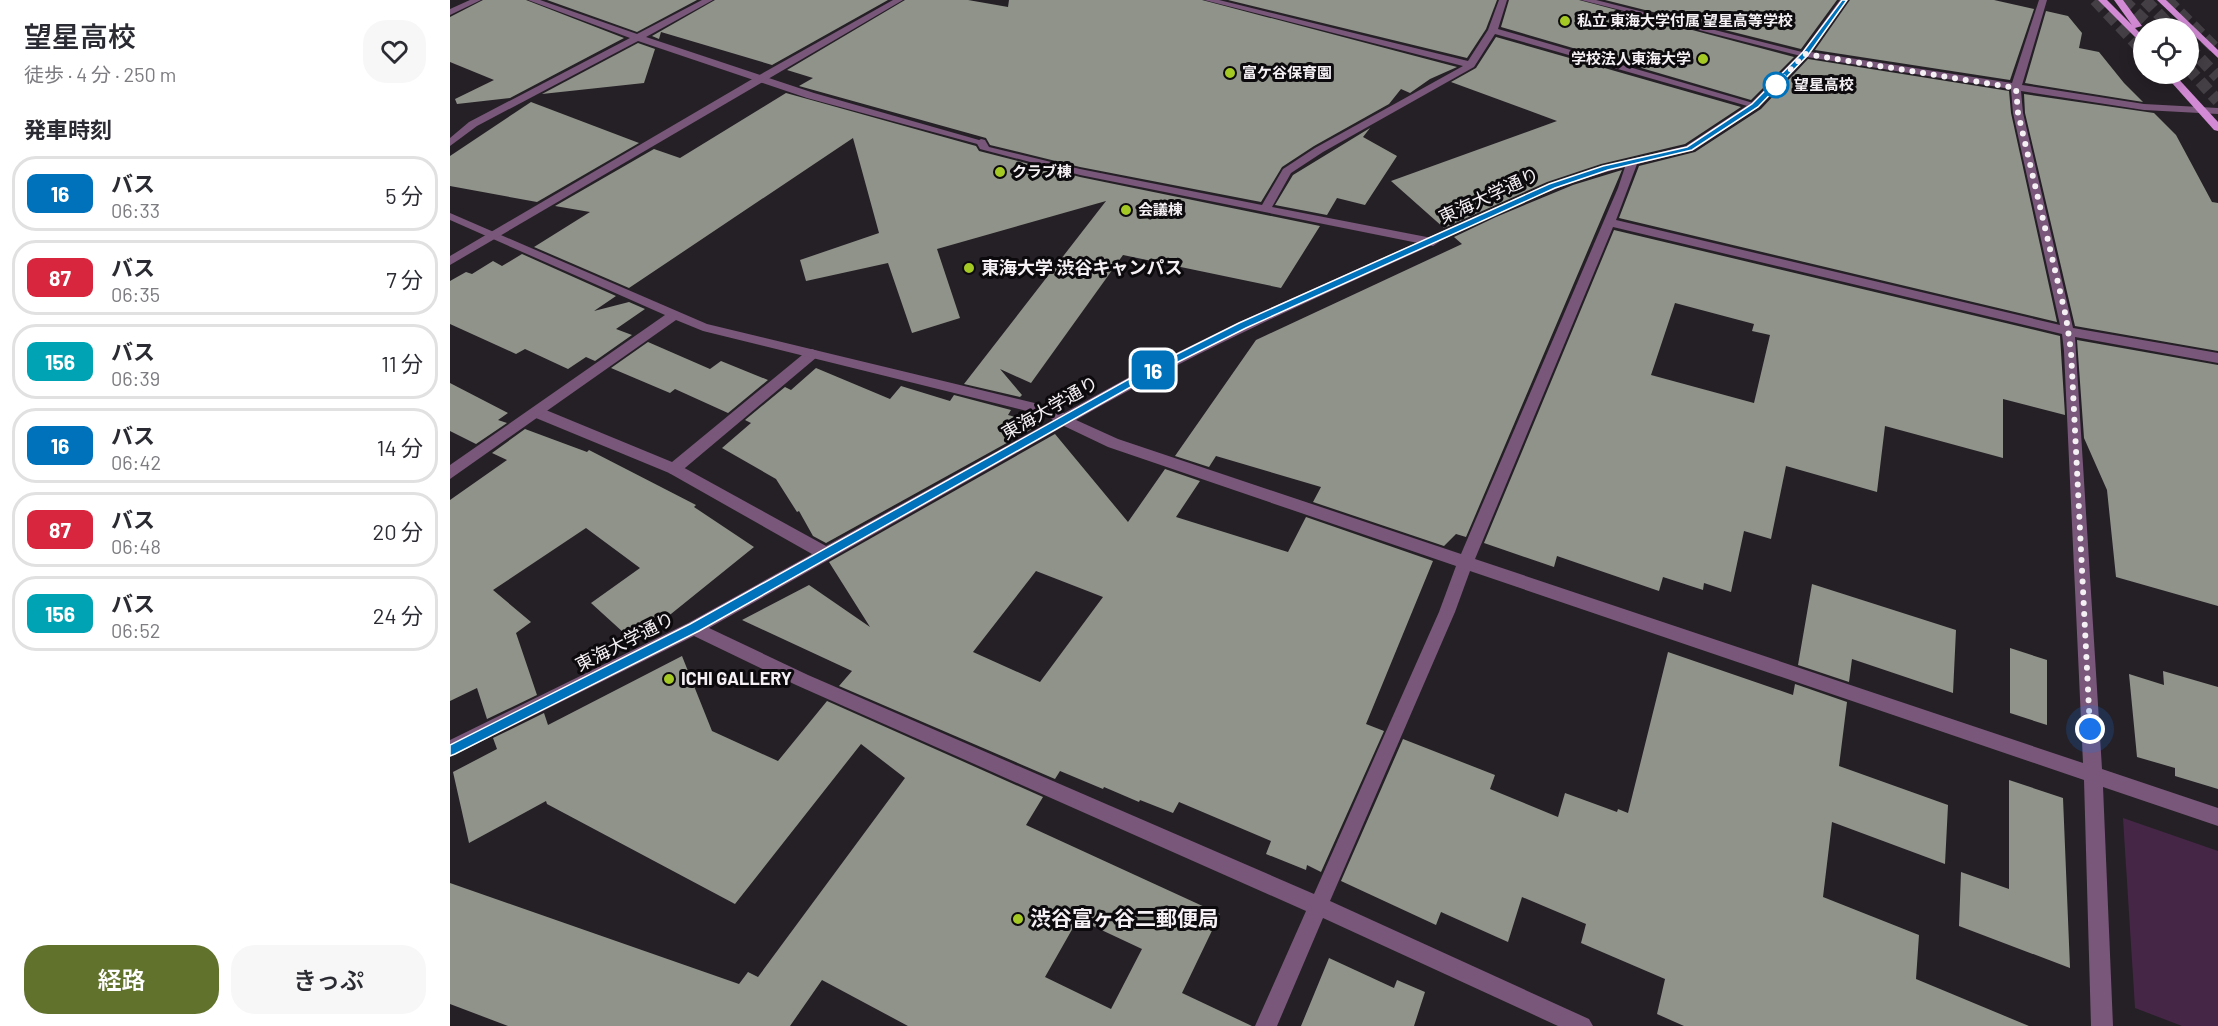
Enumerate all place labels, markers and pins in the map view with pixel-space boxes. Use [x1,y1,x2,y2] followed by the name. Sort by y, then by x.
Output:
[1577,11,1793,29] place label: 私立 東海大学付属 望星高等学校
[1558,14,1572,28] marker: 私立 東海大学付属 望星高等学校
[1571,49,1691,67] place label: 学校法人東海大学
[1696,52,1710,66] marker: 学校法人東海大学
[1242,63,1332,81] place label: 富ケ谷保育園
[1223,66,1237,80] marker: 富ケ谷保育園
[1763,72,1789,98] marker: 望星高校
[1794,75,1854,93] place label: 望星高校
[1012,162,1072,180] place label: クラブ棟
[993,165,1007,179] marker: クラブ棟
[1138,200,1183,218] place label: 会議棟
[1119,203,1133,217] marker: 会議棟
[981,256,1183,278] place label: 東海大学 渋谷キャンパス
[962,261,976,275] marker: 東海大学 渋谷キャンパス
[681,667,792,689] place label: ICHI GALLERY
[662,672,676,686] marker: ICHI GALLERY
[1030,905,1219,930] place label: 渋谷富ヶ谷二郵便局
[1011,912,1025,926] marker: 渋谷富ヶ谷二郵便局

